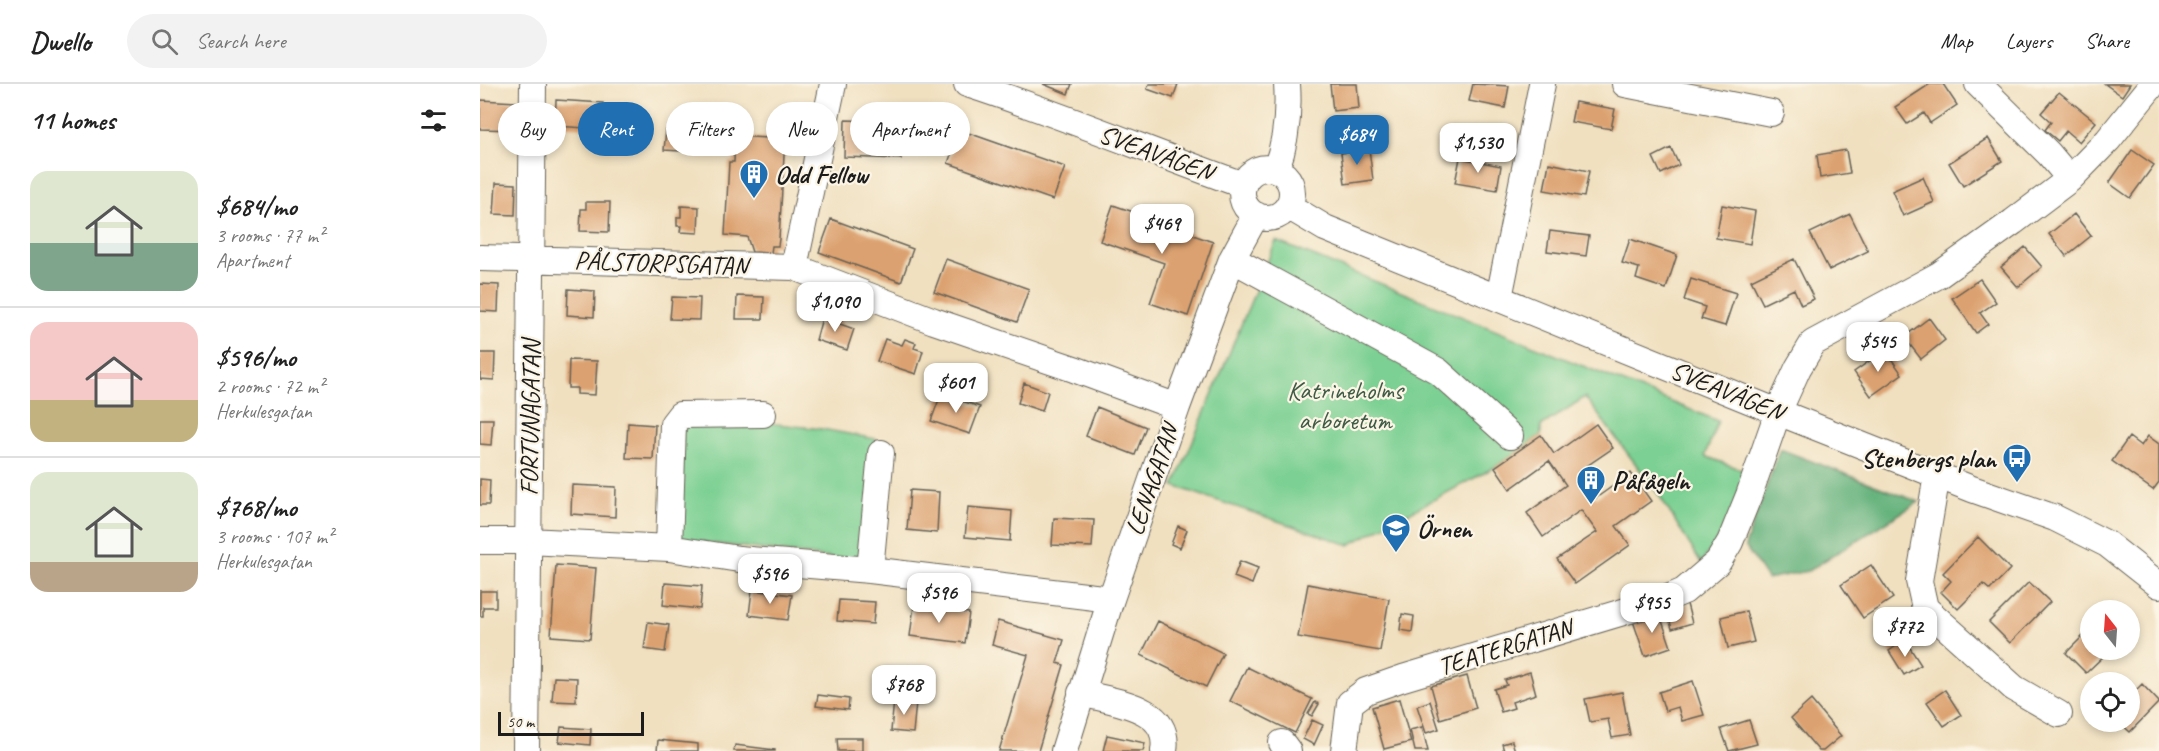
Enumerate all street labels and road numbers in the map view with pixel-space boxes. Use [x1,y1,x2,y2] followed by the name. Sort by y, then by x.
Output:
[1095,117,1222,190] street label: SVEAVÄGEN
[574,243,753,283] street label: PÅLSTORPSGATAN
[512,336,548,496] street label: FORTUNAGATAN
[1666,353,1792,430] street label: SVEAVÄGEN
[1118,416,1188,540] street label: LENAGATAN
[1434,610,1580,683] street label: TEATERGATAN

